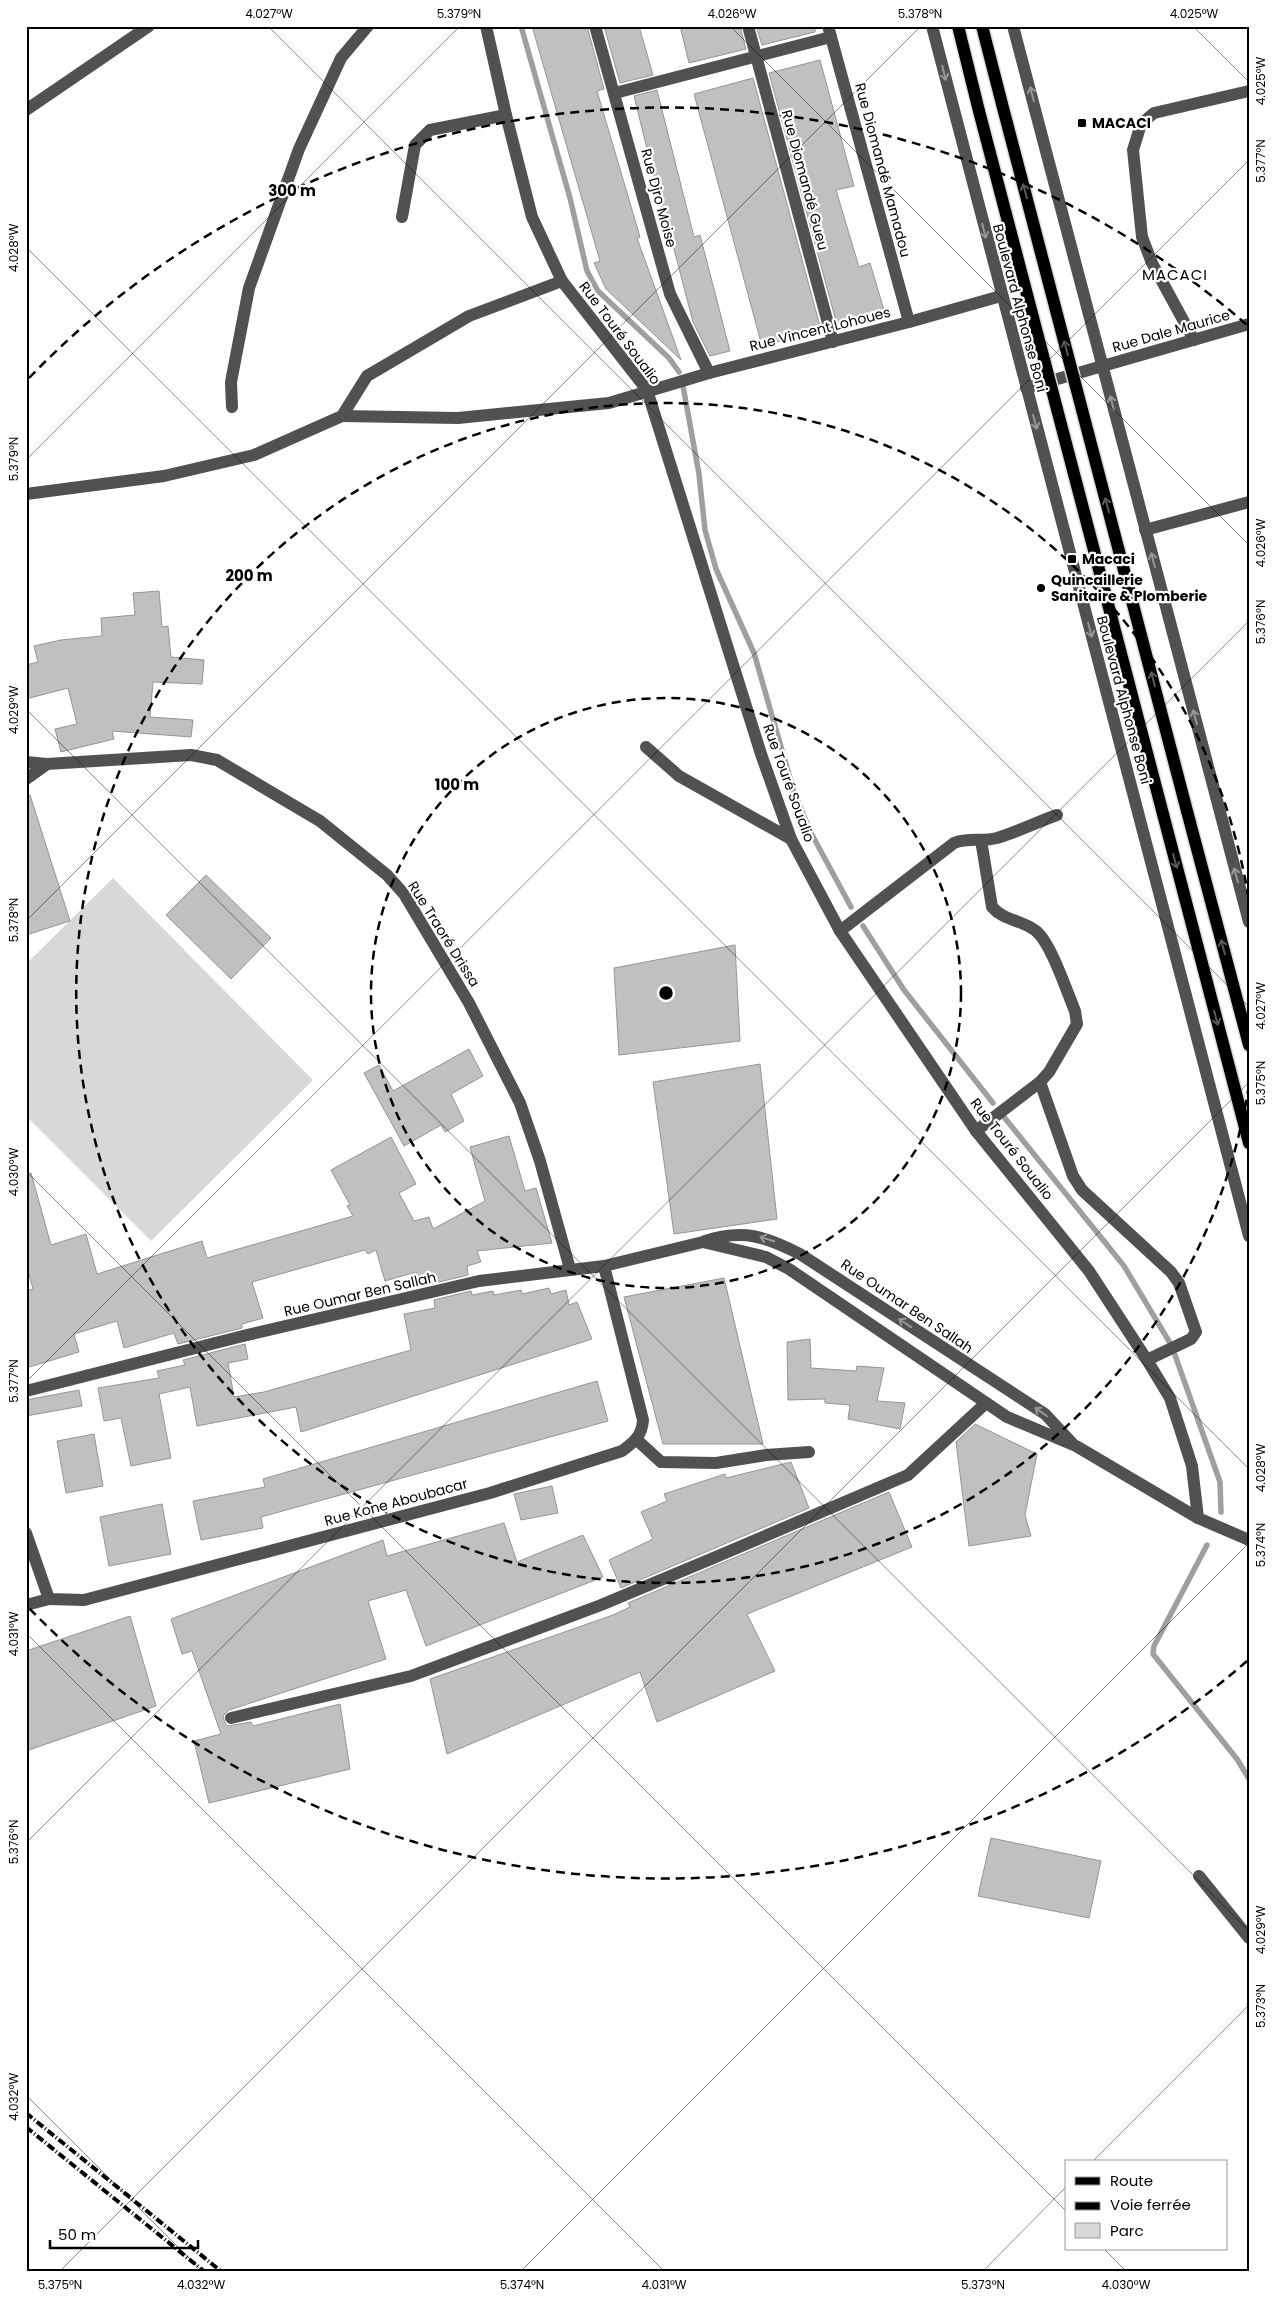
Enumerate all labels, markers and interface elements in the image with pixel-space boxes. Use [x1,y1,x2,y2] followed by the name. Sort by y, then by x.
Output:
[245,5,293,22] text: 4.027°W
[437,5,481,22] text: 5.379°N
[708,5,757,22] text: 4.026°W
[898,5,942,22] text: 5.378°N
[1170,5,1219,22] text: 4.025°W
[1252,56,1269,105] text: 4.025°W
[940,65,949,81] one-way arrow
[850,81,916,259] street label: Rue Diomandé Mamadou
[1027,86,1036,102] one-way arrow
[777,108,833,252] street label: Rue Diomandé Gueu
[1092,113,1151,133] place label: MACACI
[1076,117,1088,129] marker: MACACI
[1252,139,1269,183] text: 5.377°N
[636,146,682,250] street label: Rue Djro Moise
[268,180,316,201] text: 300 m
[1020,183,1029,199] one-way arrow
[980,222,989,238] one-way arrow
[988,222,1052,394] street label: Boulevard Alphonse Boni
[5,223,22,272] text: 4.028°W
[1142,264,1208,285] district label: MACACI
[575,277,665,389] street label: Rue Touré Soualio
[747,302,893,356] street label: Rue Vincent Lohoues
[1110,305,1232,357] street label: Rue Dale Maurice
[1061,340,1070,356] one-way arrow
[1107,396,1116,412] one-way arrow
[1030,413,1040,429] one-way arrow
[5,437,22,481] text: 5.379°N
[1102,498,1112,514] one-way arrow
[1252,518,1269,567] text: 4.026°W
[1082,549,1135,569] place label: Macaci
[1066,553,1078,565] marker: Macaci
[1148,553,1158,569] one-way arrow
[225,565,273,586] text: 200 m
[1051,570,1208,606] place label: Quincaillerie Sanitaire & Plomberie
[1035,582,1047,594] marker: Quincaillerie Sanitaire & Plomberie
[1252,600,1269,644] text: 5.376°N
[1092,614,1156,786] street label: Boulevard Alphonse Boni
[1086,621,1095,637] one-way arrow
[1148,672,1157,688] one-way arrow
[5,685,22,734] text: 4.029°W
[1190,710,1199,726] one-way arrow
[758,721,820,845] street label: Rue Touré Soualio
[435,774,479,795] text: 100 m
[1171,853,1180,869] one-way arrow
[1231,867,1241,883] one-way arrow
[403,877,485,991] street label: Rue Traoré Drissa
[5,898,22,942] text: 5.378°N
[1218,940,1227,956] one-way arrow
[1252,982,1269,1030] text: 4.027°W
[657,984,675,1002] centre of rings
[1212,1010,1222,1026] one-way arrow
[1252,1061,1269,1105] text: 5.375°N
[966,1094,1058,1204] street label: Rue Touré Soualio
[5,1147,22,1196] text: 4.030°W
[759,1233,775,1243] one-way arrow
[837,1254,977,1358] street label: Rue Oumar Ben Sallah
[282,1267,438,1321] street label: Rue Oumar Ben Sallah
[899,1318,913,1328] one-way arrow
[5,1359,22,1403] text: 5.377°N
[1034,1407,1048,1417] one-way arrow
[1252,1443,1269,1492] text: 4.028°W
[322,1473,470,1531] street label: Rue Kone Aboubacar
[1252,1523,1269,1567] text: 5.374°N
[5,1611,22,1657] text: 4.031°W
[5,1820,22,1864] text: 5.376°N
[1252,1905,1269,1954] text: 4.029°W
[1252,1984,1269,2028] text: 5.373°N
[5,2073,22,2121] text: 4.032°W
[1065,2160,1228,2250] legend
[1110,2170,1153,2191] text: Route
[1110,2194,1191,2215] text: Voie ferrée
[50,2218,198,2250] scale bar
[1110,2220,1144,2241] text: Parc
[58,2224,96,2245] text: 50 m
[38,2276,82,2293] text: 5.375°N
[177,2276,225,2293] text: 4.032°W
[500,2276,544,2293] text: 5.374°N
[641,2276,687,2293] text: 4.031°W
[961,2276,1005,2293] text: 5.373°N
[1102,2276,1151,2293] text: 4.030°W

